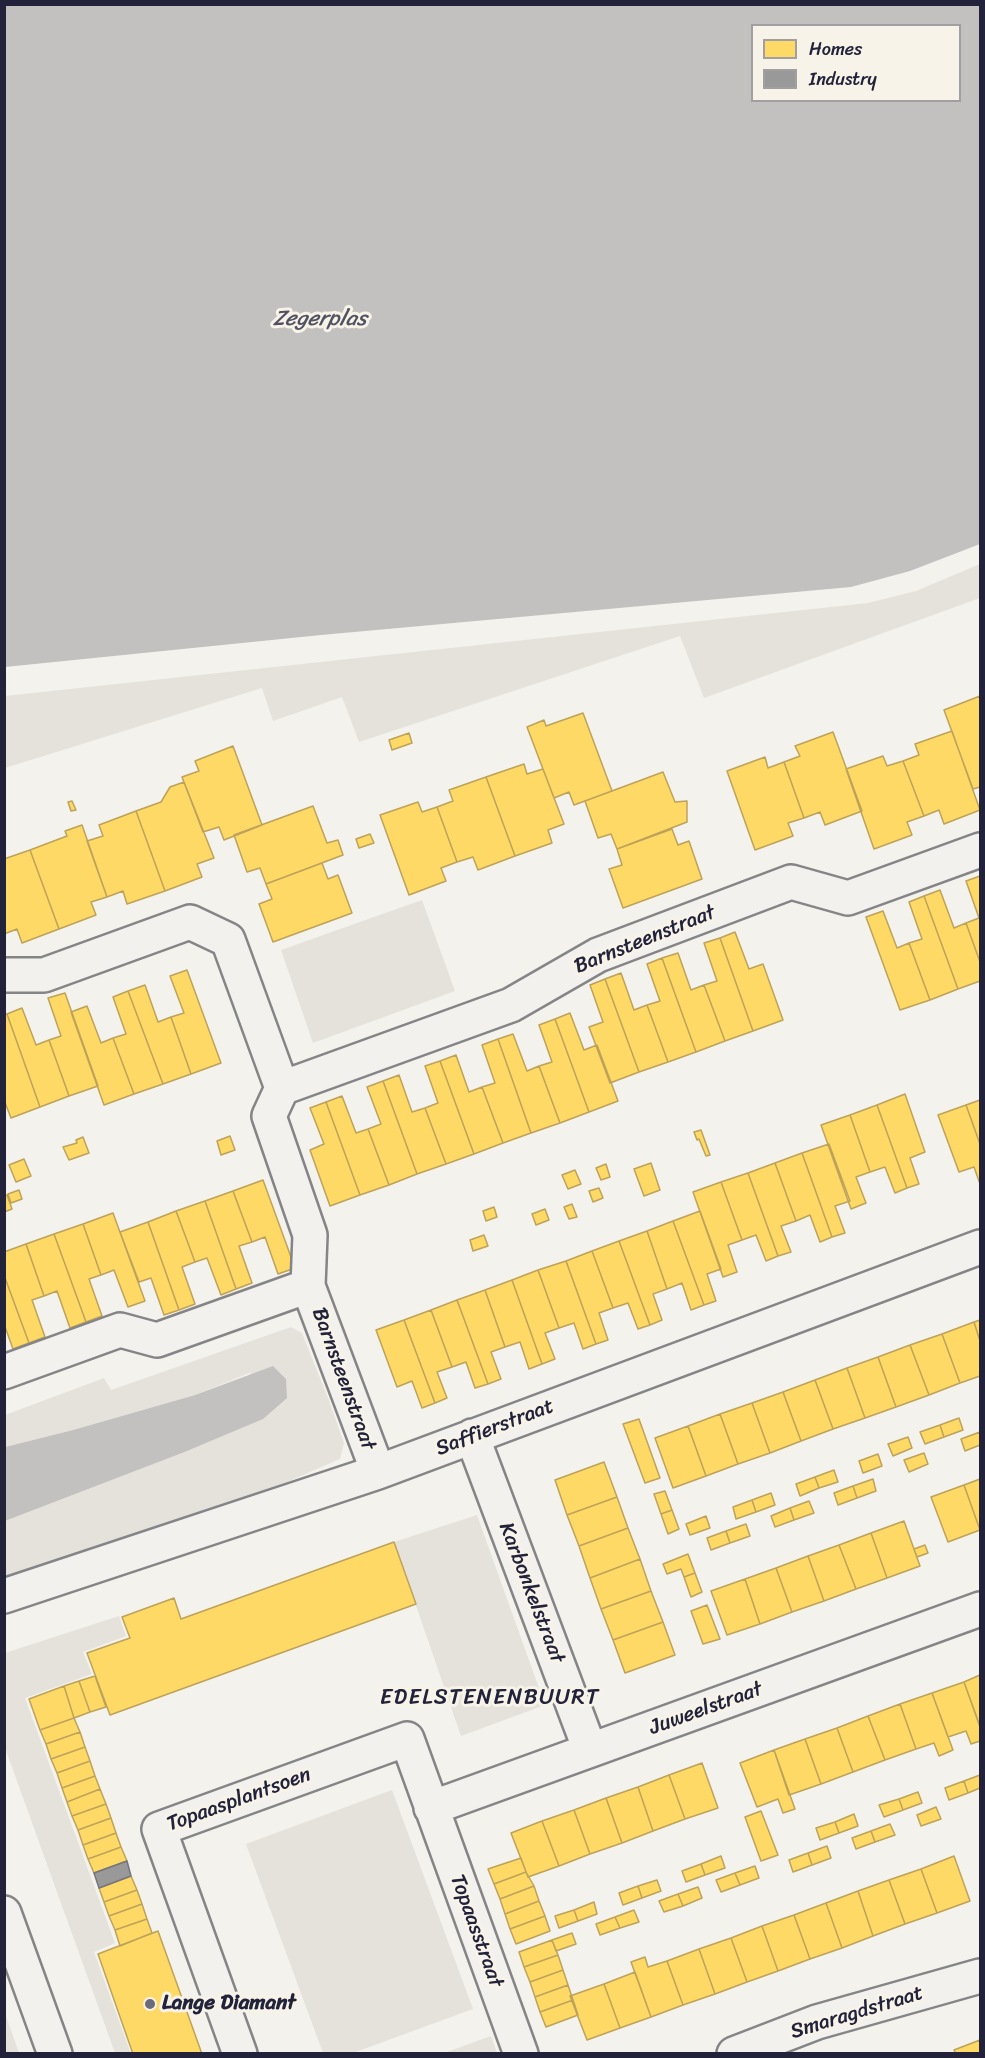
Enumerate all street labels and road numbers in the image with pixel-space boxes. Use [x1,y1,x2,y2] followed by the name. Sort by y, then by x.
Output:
[571,900,719,980] street label: Barnsteenstraat
[306,1304,380,1454] street label: Barnsteenstraat
[432,1394,558,1462] street label: Saffierstraat
[493,1519,569,1667] street label: Karbonkelstraat
[646,1677,766,1741] street label: Juweelstraat
[164,1762,314,1838] street label: Topaasplantsoen
[444,1871,508,1991] street label: Topaasstraat
[787,1981,927,2045] street label: Smaragdstraat

